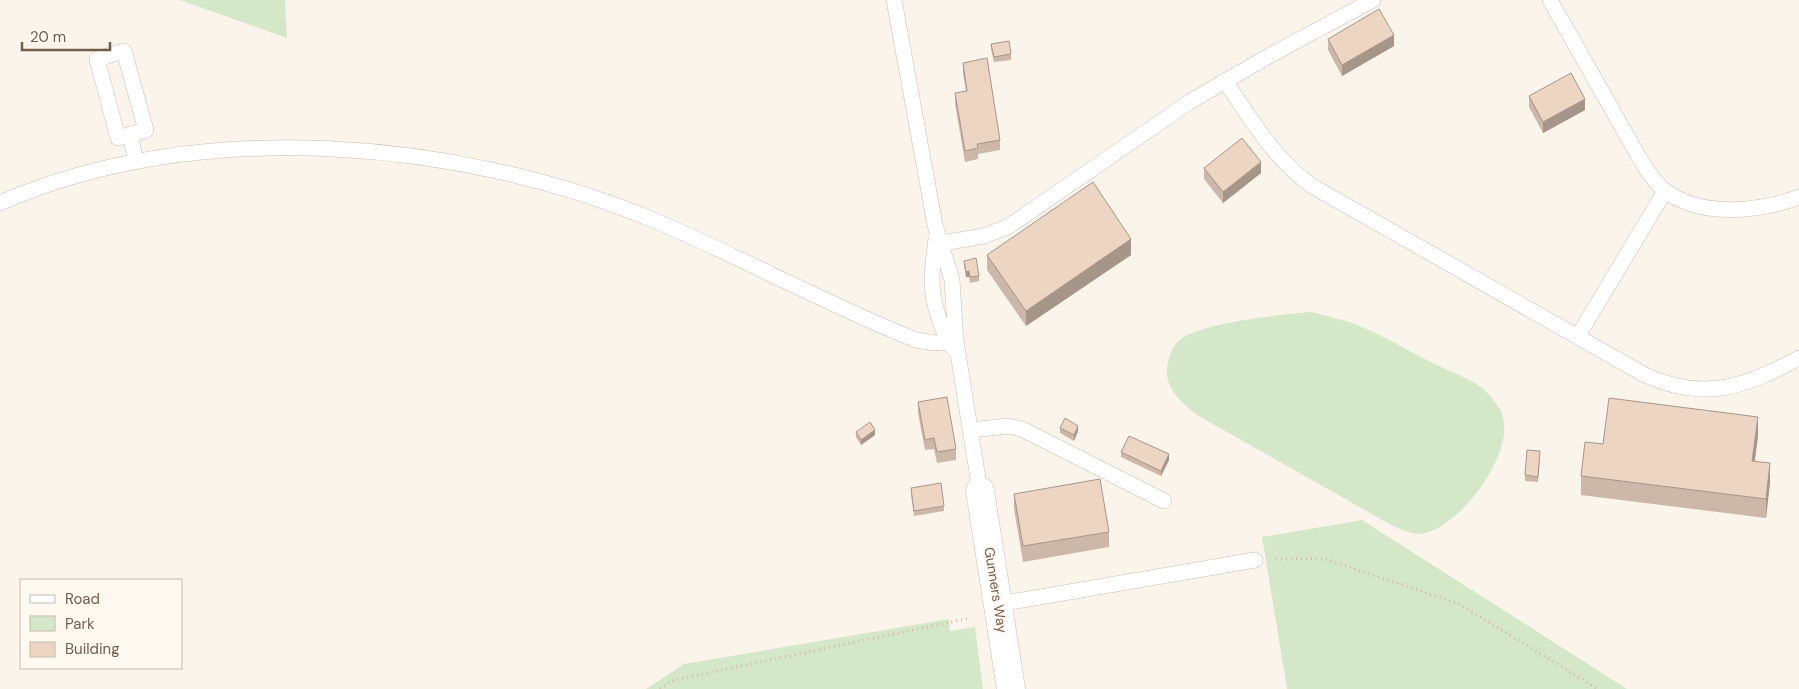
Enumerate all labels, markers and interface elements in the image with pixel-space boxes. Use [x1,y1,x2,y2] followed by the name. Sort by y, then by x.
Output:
[22,20,110,52] scale bar
[30,27,66,47] text: 20 m
[980,546,1012,634] street label: Gunners Way
[20,579,182,669] legend
[65,589,100,609] text: Road
[65,614,95,634] text: Park
[65,639,120,659] text: Building

